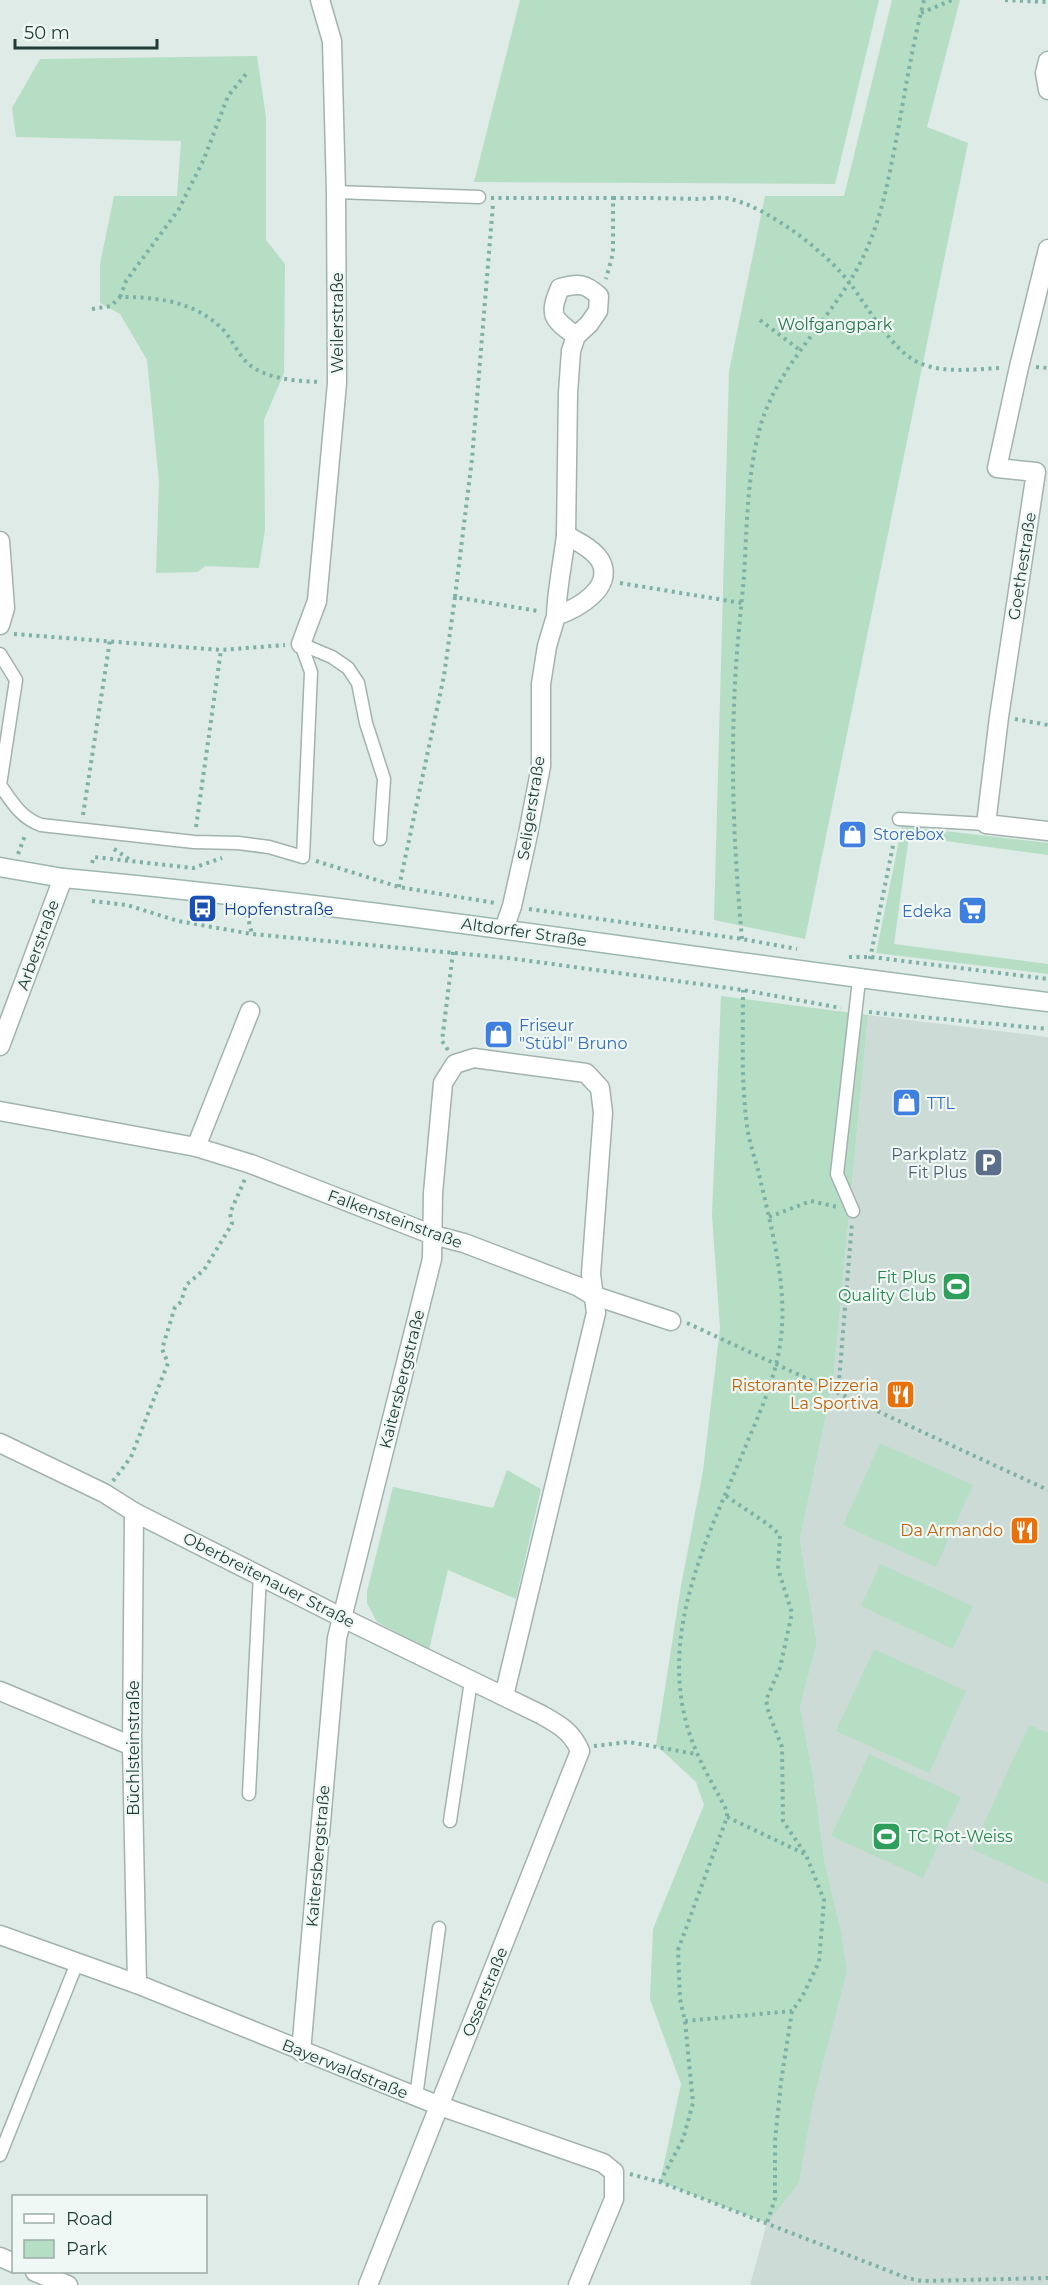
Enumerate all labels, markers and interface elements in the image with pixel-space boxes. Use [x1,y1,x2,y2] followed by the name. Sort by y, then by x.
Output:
[15,12,158,50] scale bar
[24,22,70,44] text: 50 m
[328,272,347,374] street label: Weilerstraße
[778,315,893,334] park label: Wolfgangpark
[1004,511,1040,621] street label: Goethestraße
[513,755,549,861] street label: Seligerstraße
[836,818,868,850] shop icon: Storebox
[873,825,945,844] place label: Storebox
[187,893,219,925] bus stop icon: Hopfenstraße
[957,895,989,927] supermarket icon: Edeka
[13,897,63,993] street label: Arberstraße
[224,900,334,919] place label: Hopfenstraße
[902,902,952,921] place label: Edeka
[460,914,588,950] street label: Altdorfer Straße
[519,1016,627,1053] place label: Friseur "Stübl" Bruno
[482,1018,514,1050] shop icon: Friseur "Stübl" Bruno
[890,1087,922,1119] shop icon: TTL
[927,1094,956,1113] place label: TTL
[891,1145,967,1182] place label: Parkplatz Fit Plus
[972,1147,1004,1179] parking icon: Parkplatz Fit Plus
[325,1186,465,1252] street label: Falkensteinstraße
[838,1268,936,1305] place label: Fit Plus Quality Club
[941,1270,973,1302] sports icon: Fit Plus Quality Club
[376,1308,428,1450] street label: Kaitersbergstraße
[731,1376,879,1413] place label: Ristorante Pizzeria La Sportiva
[884,1378,916,1410] restaurant icon: Ristorante Pizzeria La Sportiva
[1008,1514,1040,1546] restaurant icon: Da Armando
[900,1521,1003,1540] place label: Da Armando
[180,1528,358,1632] street label: Oberbreitenauer Straße
[124,1680,143,1816] street label: Büchlsteinstraße
[302,1784,334,1928] street label: Kaitersbergstraße
[871,1820,903,1852] sports icon: TC Rot-Weiss
[908,1827,1013,1846] place label: TC Rot-Weiss
[458,1944,512,2040] street label: Osserstraße
[279,2035,411,2103] street label: Bayerwaldstraße
[12,2195,207,2273] legend
[66,2208,113,2230] text: Road
[66,2238,107,2260] text: Park

